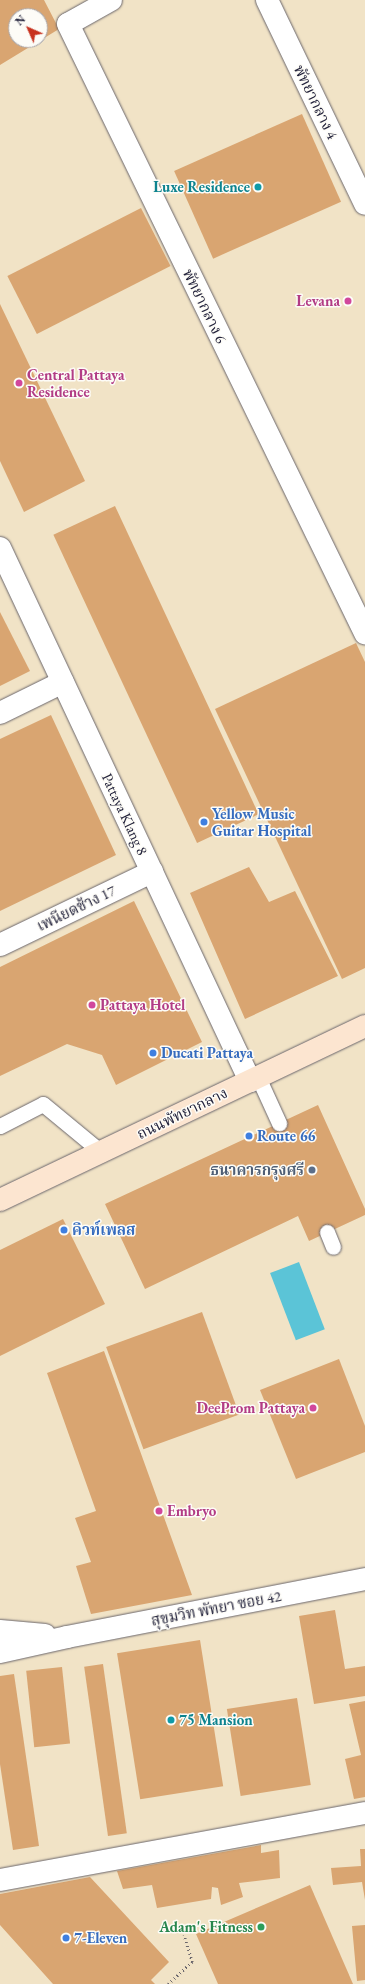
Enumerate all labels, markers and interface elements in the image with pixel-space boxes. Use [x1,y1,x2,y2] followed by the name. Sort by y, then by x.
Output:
[8,8,48,48] north arrow
[12,12,28,28] text: N
[290,62,342,142] street label: พัทยากลาง 4
[153,178,250,196] place label: Luxe Residence
[253,182,263,192] marker: Luxe Residence
[179,266,231,346] street label: พัทยากลาง 6
[296,292,340,310] place label: Levana
[343,296,353,306] marker: Levana
[27,365,125,400] place label: Central Pattaya Residence
[14,378,24,388] marker: Central Pattaya Residence
[98,770,152,858] street label: Pattaya Klang 8
[212,804,312,839] place label: Yellow Music Guitar Hospital
[199,817,209,827] marker: Yellow Music Guitar Hospital
[34,881,118,935] street label: เพนียดช้าง 17
[100,996,185,1014] place label: Pattaya Hotel
[87,1000,97,1010] marker: Pattaya Hotel
[161,1044,253,1062] place label: Ducati Pattaya
[148,1048,158,1058] marker: Ducati Pattaya
[134,1083,230,1143] street label: ถนนพัทยากลาง
[257,1127,316,1145] place label: Route 66
[244,1131,254,1141] marker: Route 66
[210,1161,304,1179] place label: ธนาคารกรุงศรี
[307,1165,317,1175] marker: ธนาคารกรุงศรี
[72,1221,135,1239] place label: คิวท์เพลส
[59,1225,69,1235] marker: คิวท์เพลส
[197,1399,305,1417] place label: DeeProm Pattaya
[308,1403,318,1413] marker: DeeProm Pattaya
[167,1502,216,1520] place label: Embryo
[154,1506,164,1516] marker: Embryo
[149,1587,283,1629] street label: สุขุมวิท พัทยา ซอย 42
[179,1711,253,1729] place label: 75 Mansion
[166,1715,176,1725] marker: 75 Mansion
[159,1918,253,1936] place label: Adam's Fitness
[256,1922,266,1932] marker: Adam's Fitness
[74,1929,127,1947] place label: 7-Eleven
[61,1933,71,1943] marker: 7-Eleven

